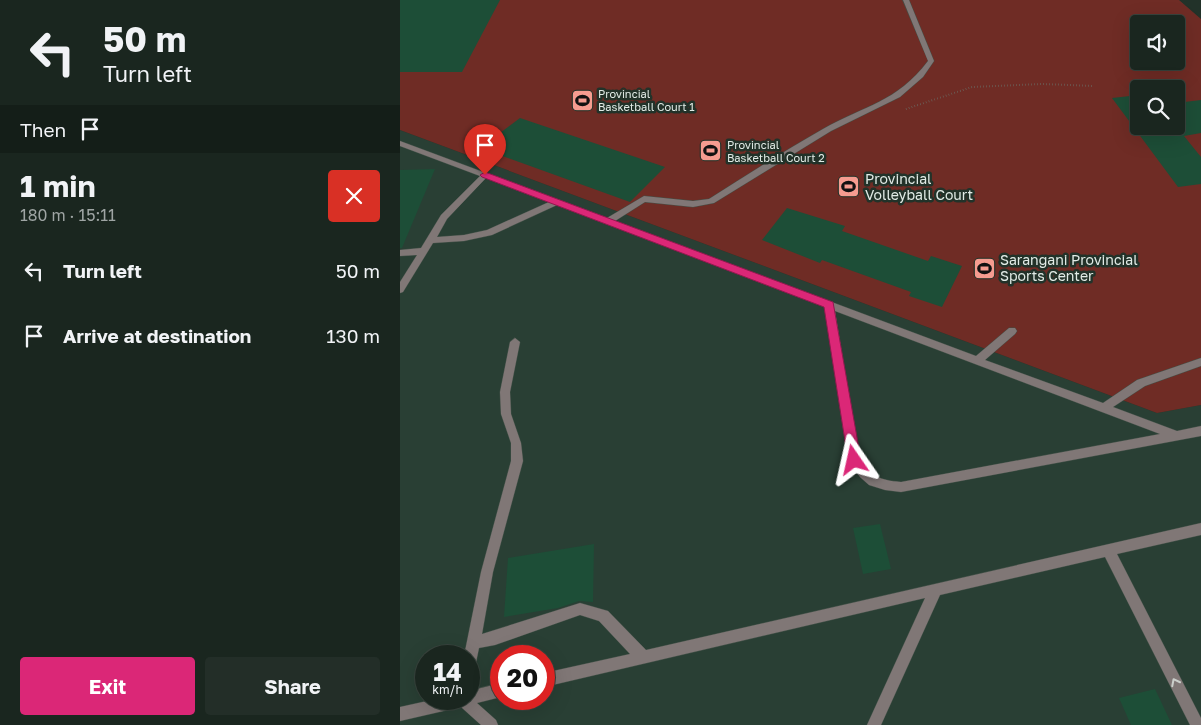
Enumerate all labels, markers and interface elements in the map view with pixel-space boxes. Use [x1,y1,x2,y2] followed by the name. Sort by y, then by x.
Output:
[1130,15,1185,135] map controls
[1130,15,1185,70] button: sound
[103,18,186,60] text: 50 m
[20,20,85,85] icon: left
[103,60,192,87] text: Turn left
[1130,80,1185,135] button: search
[598,87,695,113] place label: Provincial Basketball Court 1
[570,88,594,112] sports icon: Provincial Basketball Court 1
[76,115,104,143] icon: arrive
[20,118,66,141] text: Then
[464,124,506,175] pin
[471,131,499,159] icon: arrive
[727,138,825,164] place label: Provincial Basketball Court 2
[699,139,723,163] sports icon: Provincial Basketball Court 2
[20,168,96,204] text: 1 min
[328,170,380,222] button: close
[865,170,973,203] place label: Provincial Volleyball Court
[837,175,861,199] sports icon: Provincial Volleyball Court
[20,205,116,225] text: 180 m · 15:11
[1000,251,1138,284] place label: Sarangani Provincial Sports Center
[972,256,996,280] sports icon: Sarangani Provincial Sports Center
[20,257,48,285] icon: left
[63,259,142,282] text: Turn left
[336,259,380,282] text: 50 m
[20,322,48,350] icon: arrive
[63,324,251,347] text: Arrive at destination
[326,324,380,347] text: 130 m
[827,433,879,485] position arrow
[490,645,555,710] speed limit sign: 20
[433,656,462,687] text: 14
[20,657,195,715] button: Exit
[205,657,380,715] button: Share
[1171,678,1181,687] one-way arrow
[432,682,463,697] text: km/h

